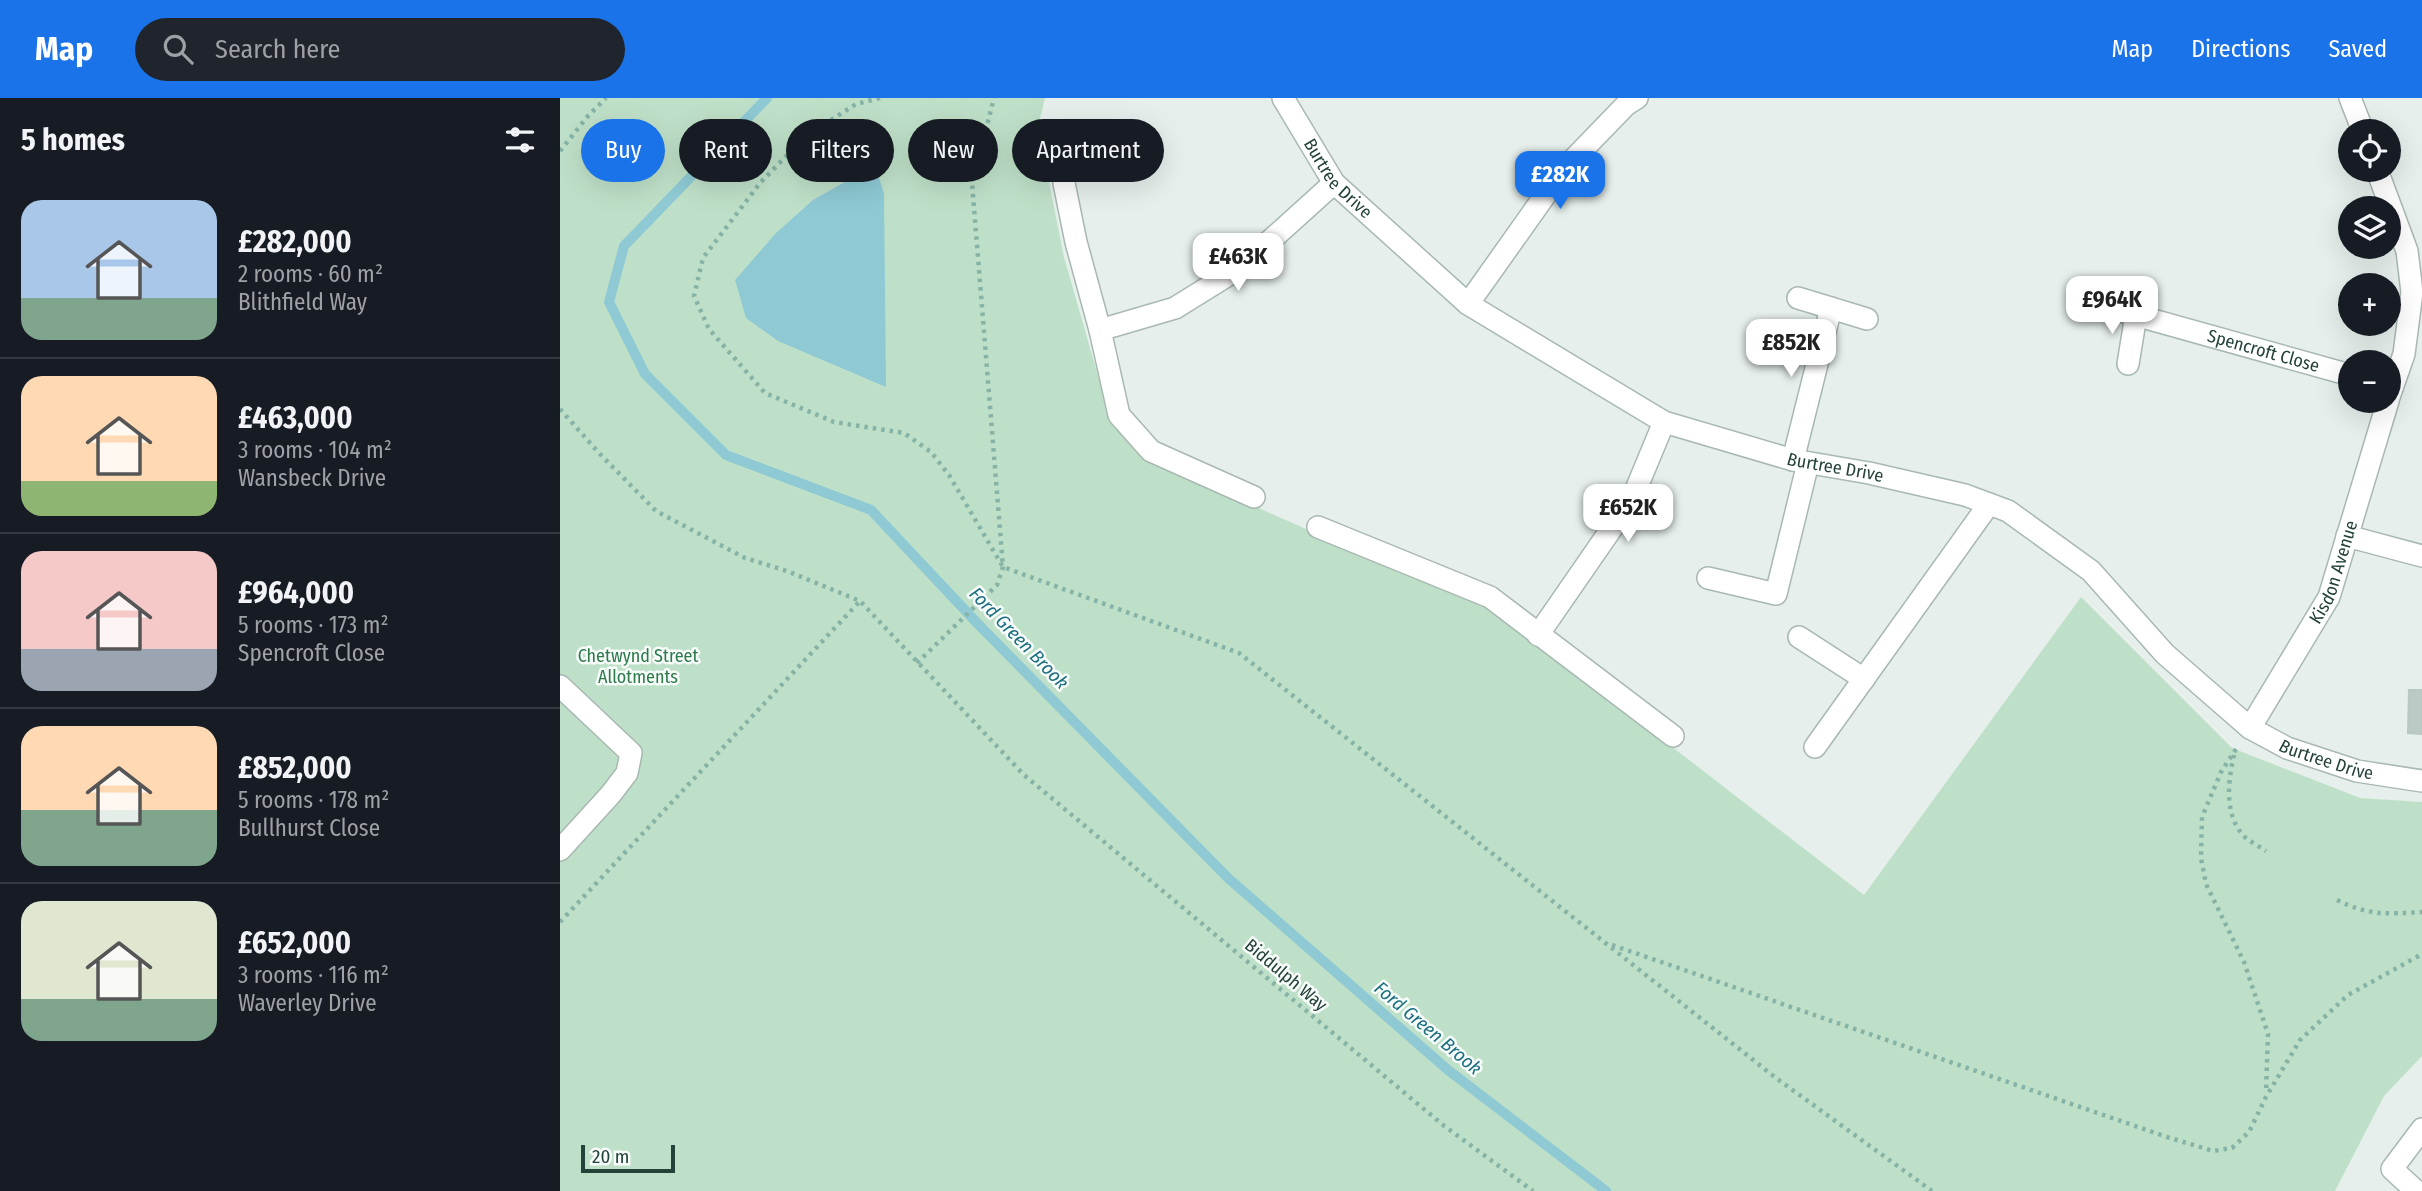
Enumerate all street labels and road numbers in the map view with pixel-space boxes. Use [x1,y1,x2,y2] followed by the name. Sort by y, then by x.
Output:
[1299,135,1377,223] street label: Burtree Drive
[2205,325,2322,377] street label: Spencroft Close
[1784,448,1886,487] street label: Burtree Drive
[2304,518,2362,628] street label: Kisdon Avenue
[2275,735,2375,784] street label: Burtree Drive
[1240,934,1332,1016] street label: Biddulph Way

